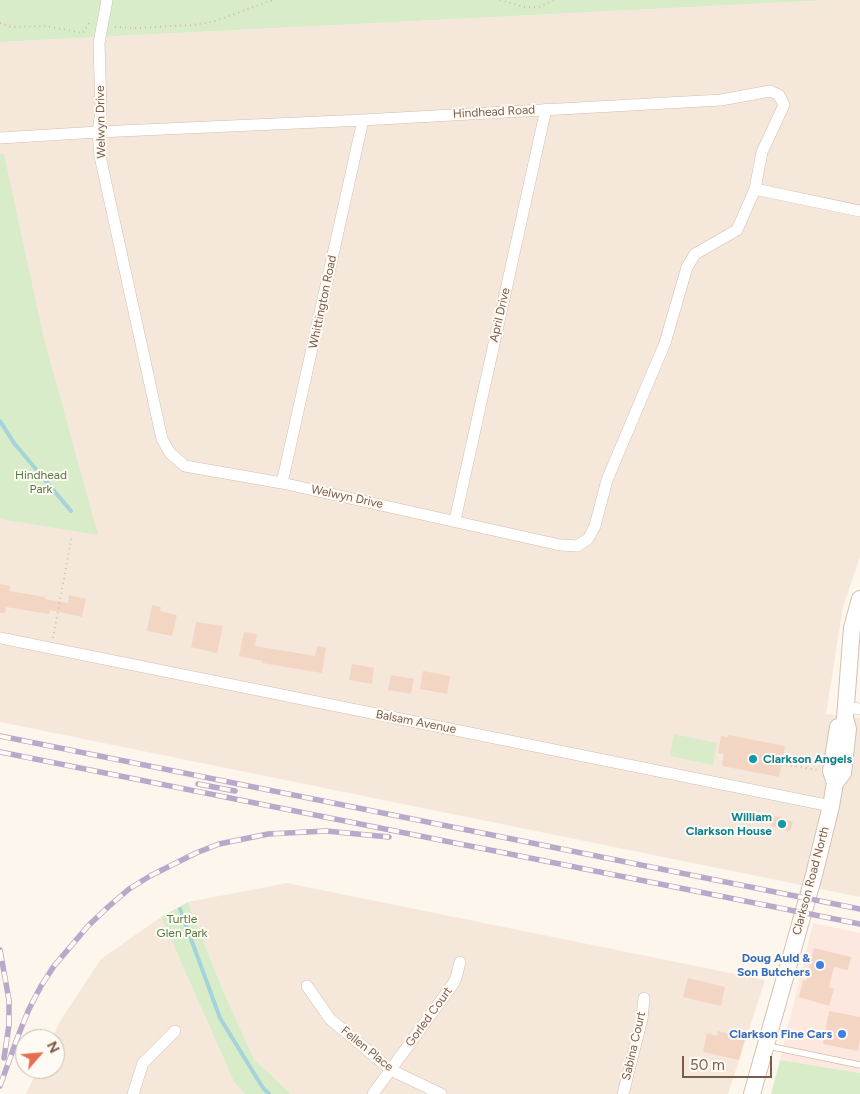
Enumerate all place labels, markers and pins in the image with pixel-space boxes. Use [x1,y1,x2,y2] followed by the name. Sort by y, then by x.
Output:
[763,752,852,766] place label: Clarkson Angels
[747,753,759,765] marker: Clarkson Angels
[686,810,772,838] place label: William Clarkson House
[776,818,788,830] marker: William Clarkson House
[737,951,810,979] place label: Doug Auld & Son Butchers
[814,959,826,971] marker: Doug Auld & Son Butchers
[729,1027,832,1041] place label: Clarkson Fine Cars
[836,1028,848,1040] marker: Clarkson Fine Cars

